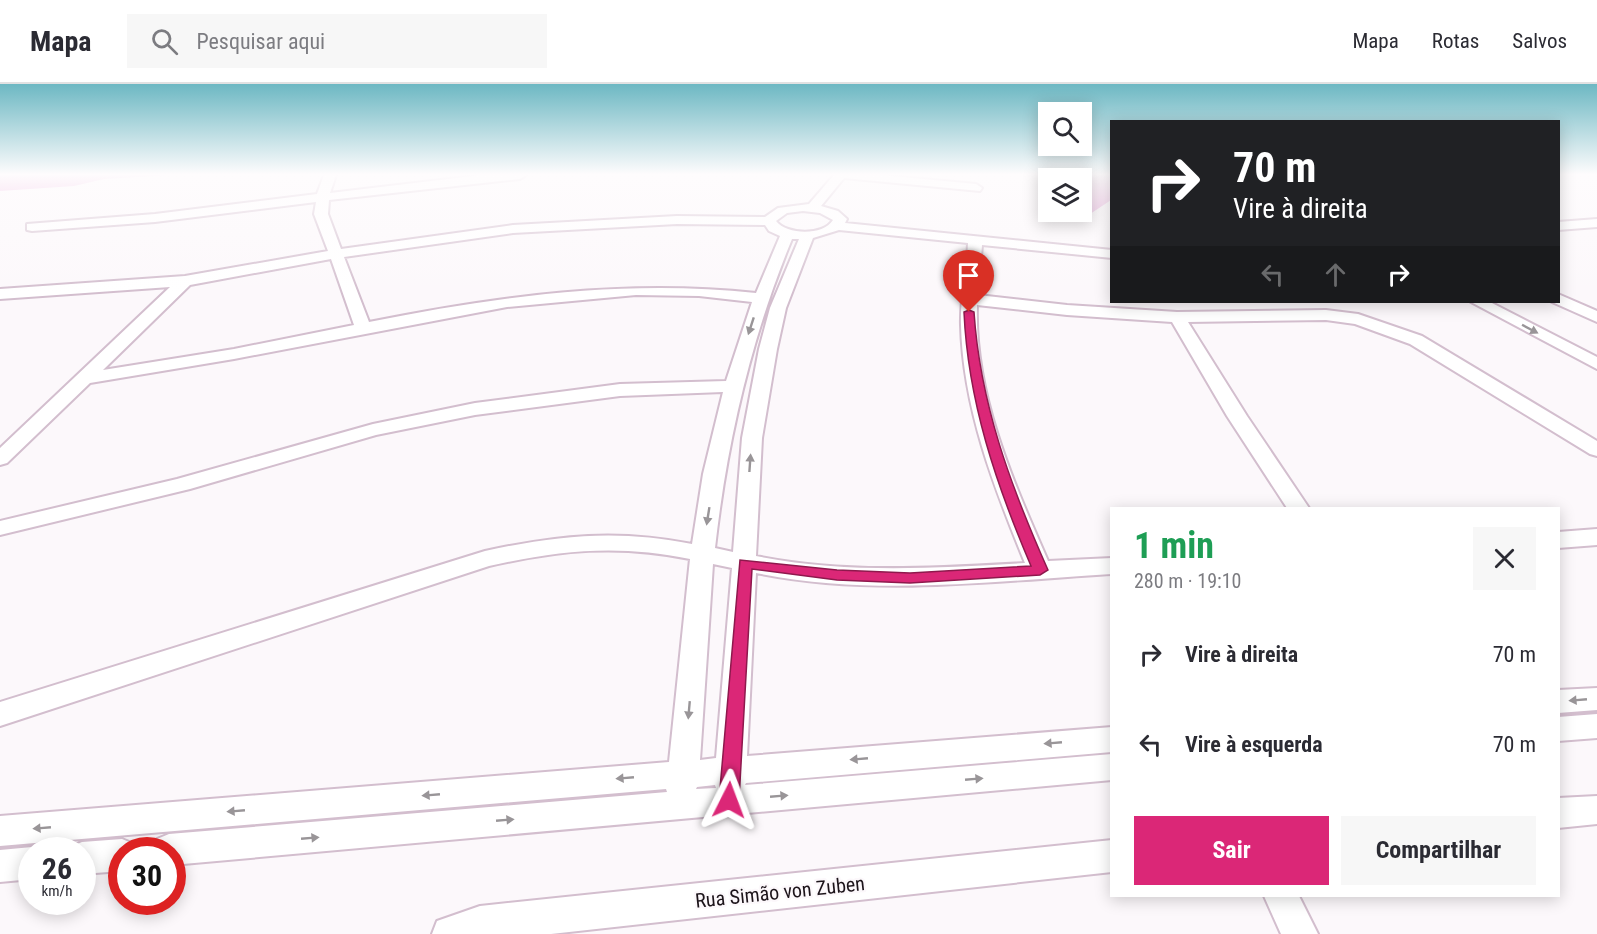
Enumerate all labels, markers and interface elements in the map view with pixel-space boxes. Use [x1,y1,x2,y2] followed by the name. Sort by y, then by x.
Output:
[127,14,547,68] search box
[30,25,91,58] text: Mapa
[148,25,181,58] icon: search
[196,29,325,54] text: Pesquisar aqui
[1352,29,1399,53] text: Mapa
[1432,29,1479,53] text: Rotas
[1512,29,1567,53] text: Salvos
[1038,102,1092,222] map controls
[1038,102,1092,156] button: search
[1233,143,1316,192] text: 70 m
[1134,144,1212,222] icon: right
[1038,168,1092,222] button: layers
[1233,193,1368,225] text: Vire à direita
[943,250,994,312] pin
[1256,258,1289,291] icon: left
[1319,258,1352,291] icon: ahead
[1382,258,1415,291] icon: right
[952,259,985,292] icon: arrive
[746,317,756,335] one-way arrow
[1522,324,1539,334] one-way arrow
[745,453,754,472] one-way arrow
[704,507,713,526] one-way arrow
[1134,525,1214,567] text: 1 min
[1473,527,1536,590] button: close
[1134,569,1241,593] text: 280 m · 19:10
[1134,638,1167,671] icon: right
[1185,642,1298,667] text: Vire à direita
[1493,642,1536,667] text: 70 m
[1568,696,1587,705] one-way arrow
[684,701,694,720] one-way arrow
[1134,728,1167,761] icon: left
[1185,732,1323,757] text: Vire à esquerda
[1493,732,1536,757] text: 70 m
[1044,739,1063,748] one-way arrow
[849,755,868,764] one-way arrow
[697,768,761,832] position arrow
[615,774,634,783] one-way arrow
[964,774,983,784] one-way arrow
[421,790,440,800] one-way arrow
[770,791,789,801] one-way arrow
[227,806,246,816] one-way arrow
[495,815,514,825] one-way arrow
[1134,816,1329,885] button: Sair
[1341,816,1536,885] button: Compartilhar
[32,823,51,832] one-way arrow
[301,833,320,843] one-way arrow
[108,837,186,915] speed limit sign: 30
[42,851,72,886] text: 26
[694,871,866,913] street label: Rua Simão von Zuben
[42,882,72,900] text: km/h

